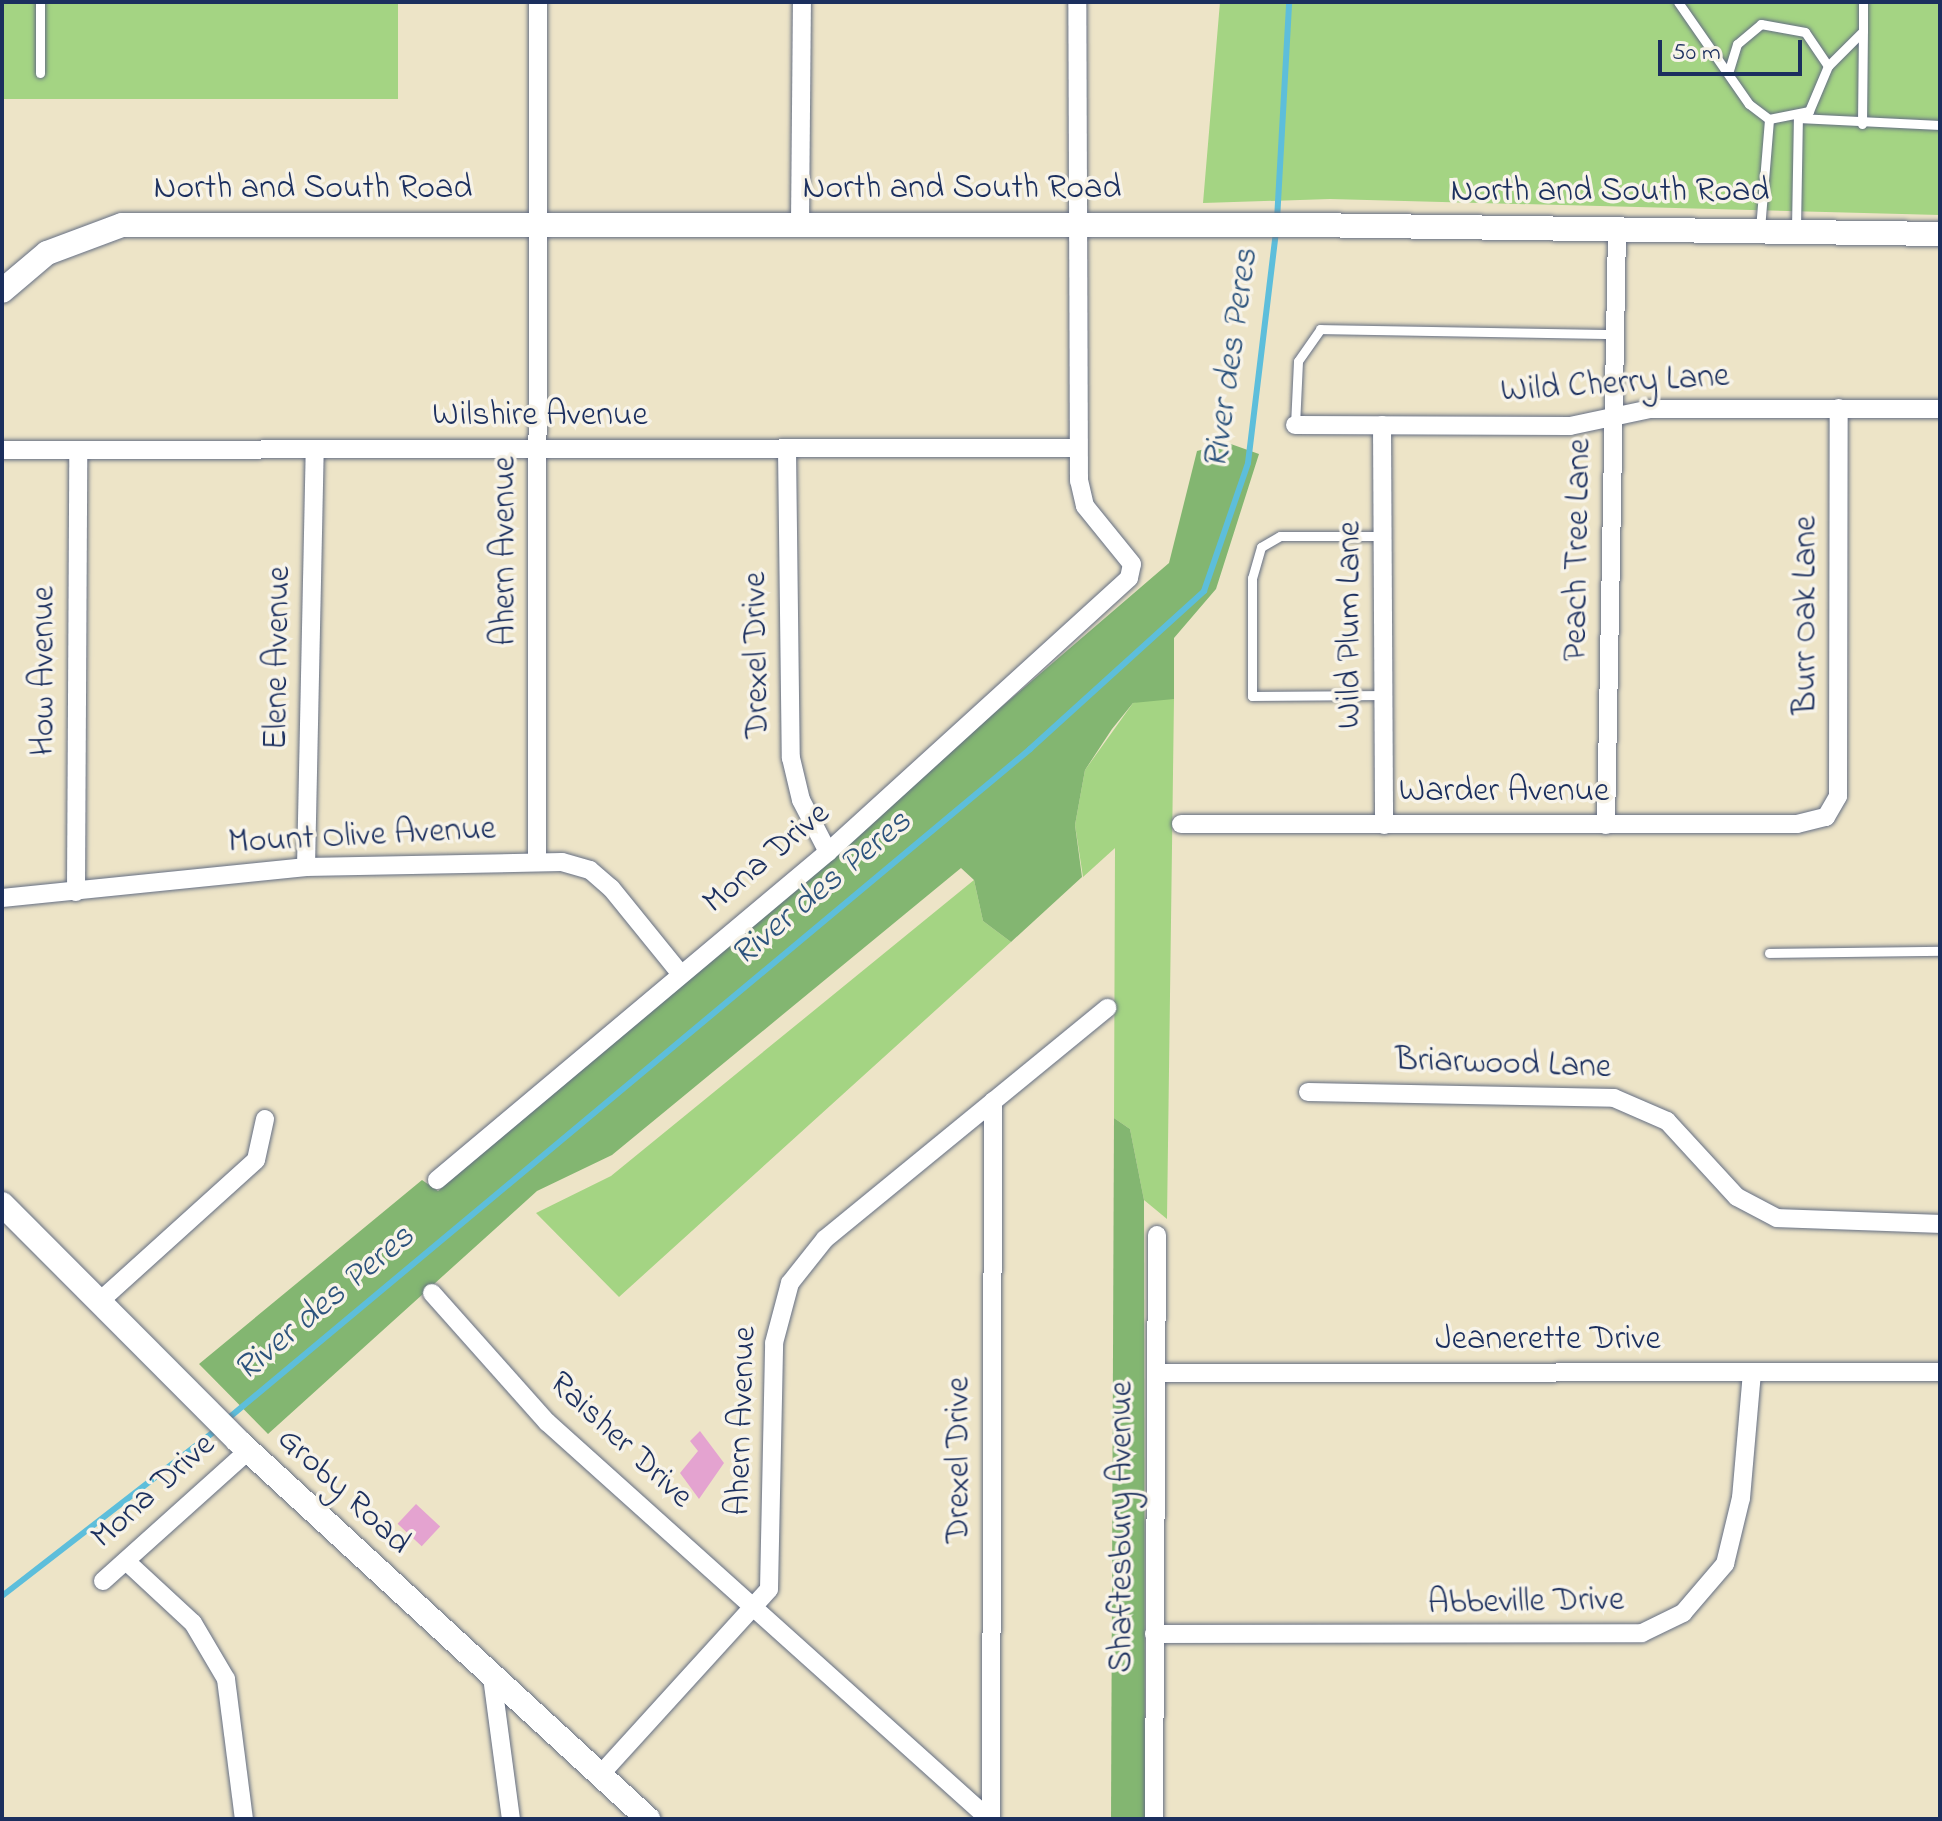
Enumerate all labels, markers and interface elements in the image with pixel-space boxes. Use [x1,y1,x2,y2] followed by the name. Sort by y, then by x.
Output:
[1662,24,1806,74] scale bar
[1672,36,1721,71] text: 50 m
[154,170,472,210] street label: North and South Road
[803,170,1121,210] street label: North and South Road
[1451,173,1769,213] street label: North and South Road
[1195,246,1269,472] water label: River des Peres
[1499,357,1731,413] street label: Wild Cherry Lane
[432,397,648,437] street label: Wilshire Avenue
[1557,438,1601,662] street label: Peach Tree Lane
[486,456,526,646] street label: Ahern Avenue
[1787,516,1827,714] street label: Burr Oak Lane
[1331,521,1371,729] street label: Wild Plum Lane
[257,566,301,750] street label: Elene Avenue
[736,571,780,739] street label: Drexel Drive
[25,586,65,756] street label: How Avenue
[1399,773,1609,813] street label: Warder Avenue
[695,794,839,924] street label: Mona Drive
[723,801,921,977] water label: River des Peres
[227,810,497,864] street label: Mount Olive Avenue
[1394,1041,1612,1089] street label: Briarwood Lane
[226,1216,424,1392] water label: River des Peres
[1435,1321,1661,1361] street label: Jeanerette Drive
[719,1325,767,1517] street label: Ahern Avenue
[540,1364,700,1518] street label: Raisher Drive
[940,1377,980,1543] street label: Drexel Drive
[1103,1381,1143,1673] street label: Shaftesbury Avenue
[268,1420,418,1564] street label: Groby Road
[84,1426,224,1558] street label: Mona Drive
[1427,1581,1625,1625] street label: Abbeville Drive

